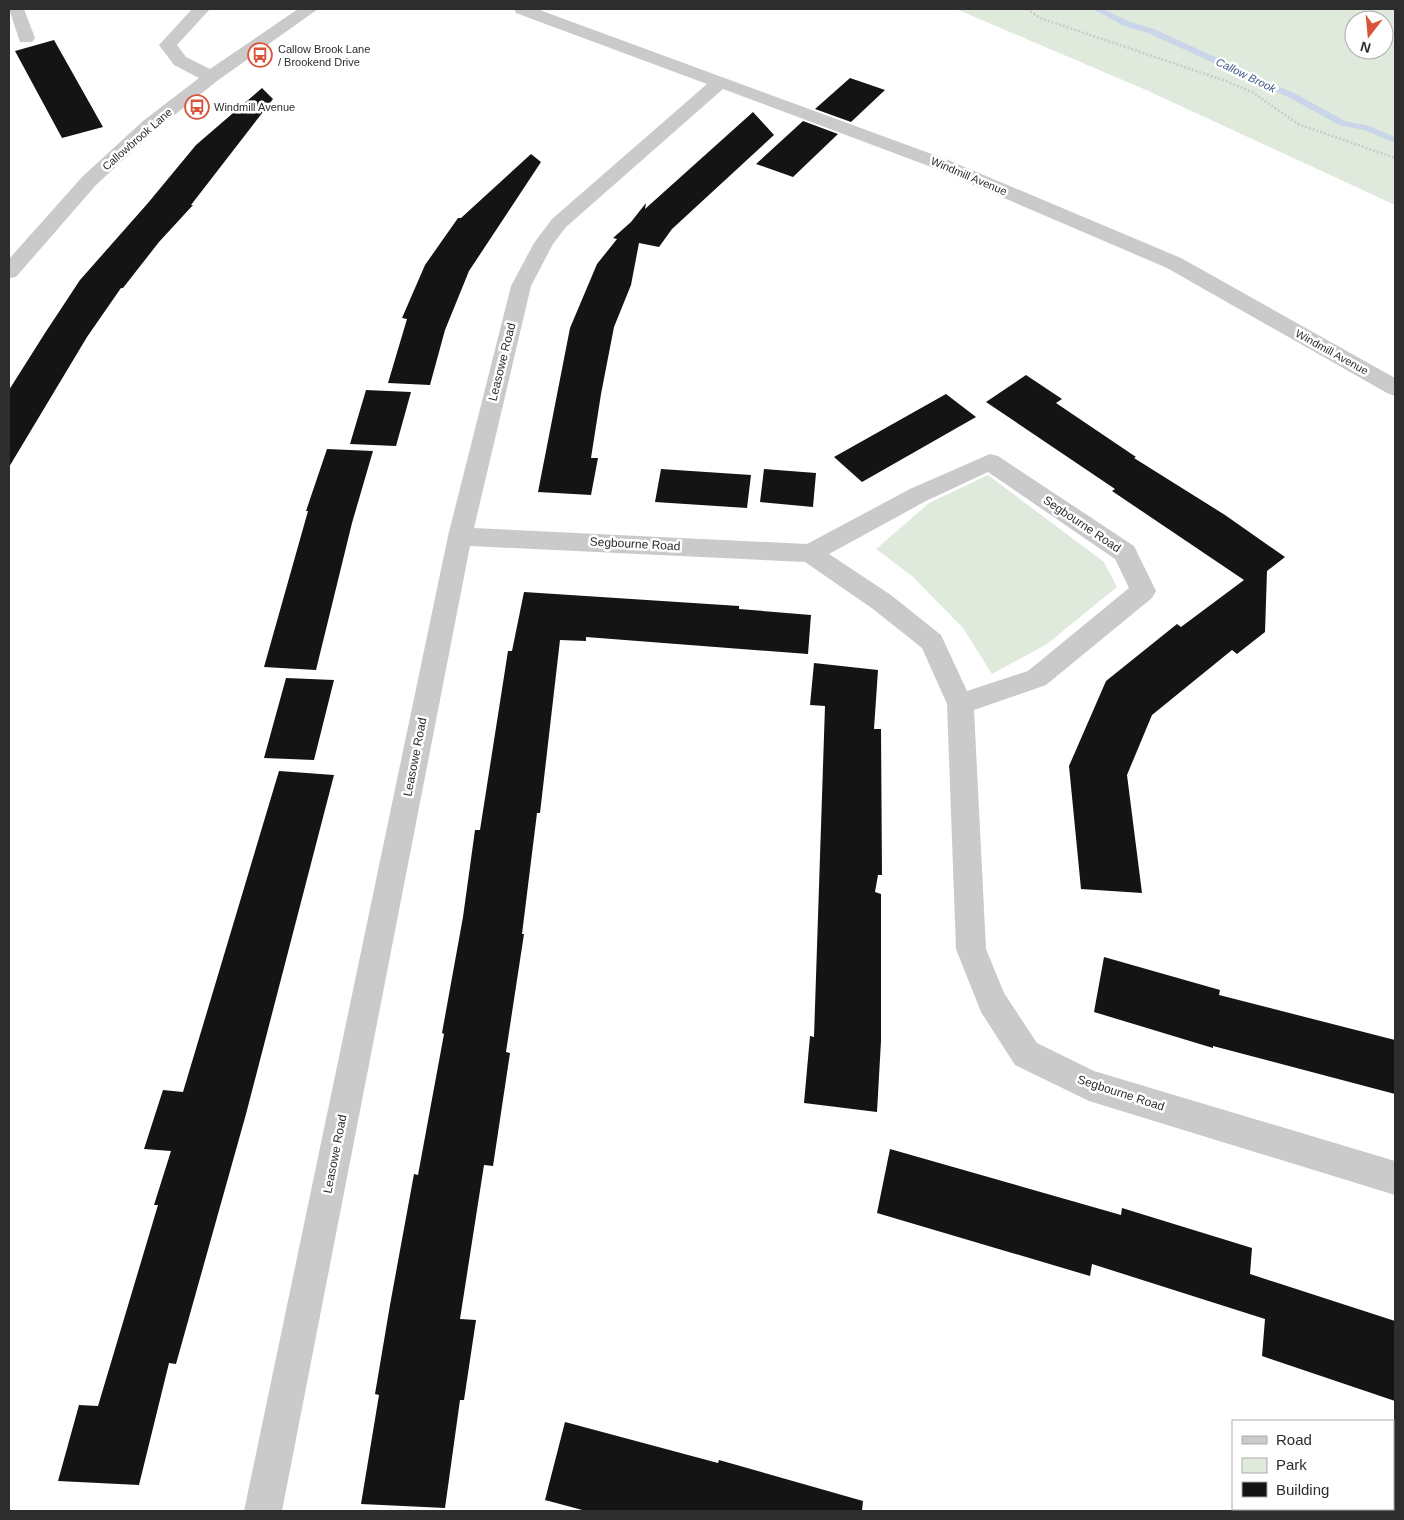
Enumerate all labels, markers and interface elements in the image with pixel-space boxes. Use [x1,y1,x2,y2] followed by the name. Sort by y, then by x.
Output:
[1344,10,1394,60] north arrow
[1358,38,1372,57] text: N
[247,42,273,68] bus stop icon: Callow Brook Lane / Brookend Drive
[278,43,370,68] place label: Callow Brook Lane / Brookend Drive
[1214,55,1278,95] water label: Callow Brook
[184,94,210,120] bus stop icon: Windmill Avenue
[214,101,295,113] place label: Windmill Avenue
[100,106,174,172] street label: Callowbrook Lane
[929,155,1009,197] street label: Windmill Avenue
[486,321,518,403] street label: Leasowe Road
[1294,327,1370,377] street label: Windmill Avenue
[1040,493,1124,555] street label: Segbourne Road
[589,535,681,553] street label: Segbourne Road
[400,716,430,798] street label: Leasowe Road
[1076,1072,1166,1114] street label: Segbourne Road
[320,1113,350,1195] street label: Leasowe Road
[1232,1420,1394,1510] legend
[1276,1431,1312,1448] text: Road
[1276,1456,1307,1473] text: Park
[1276,1481,1329,1498] text: Building

